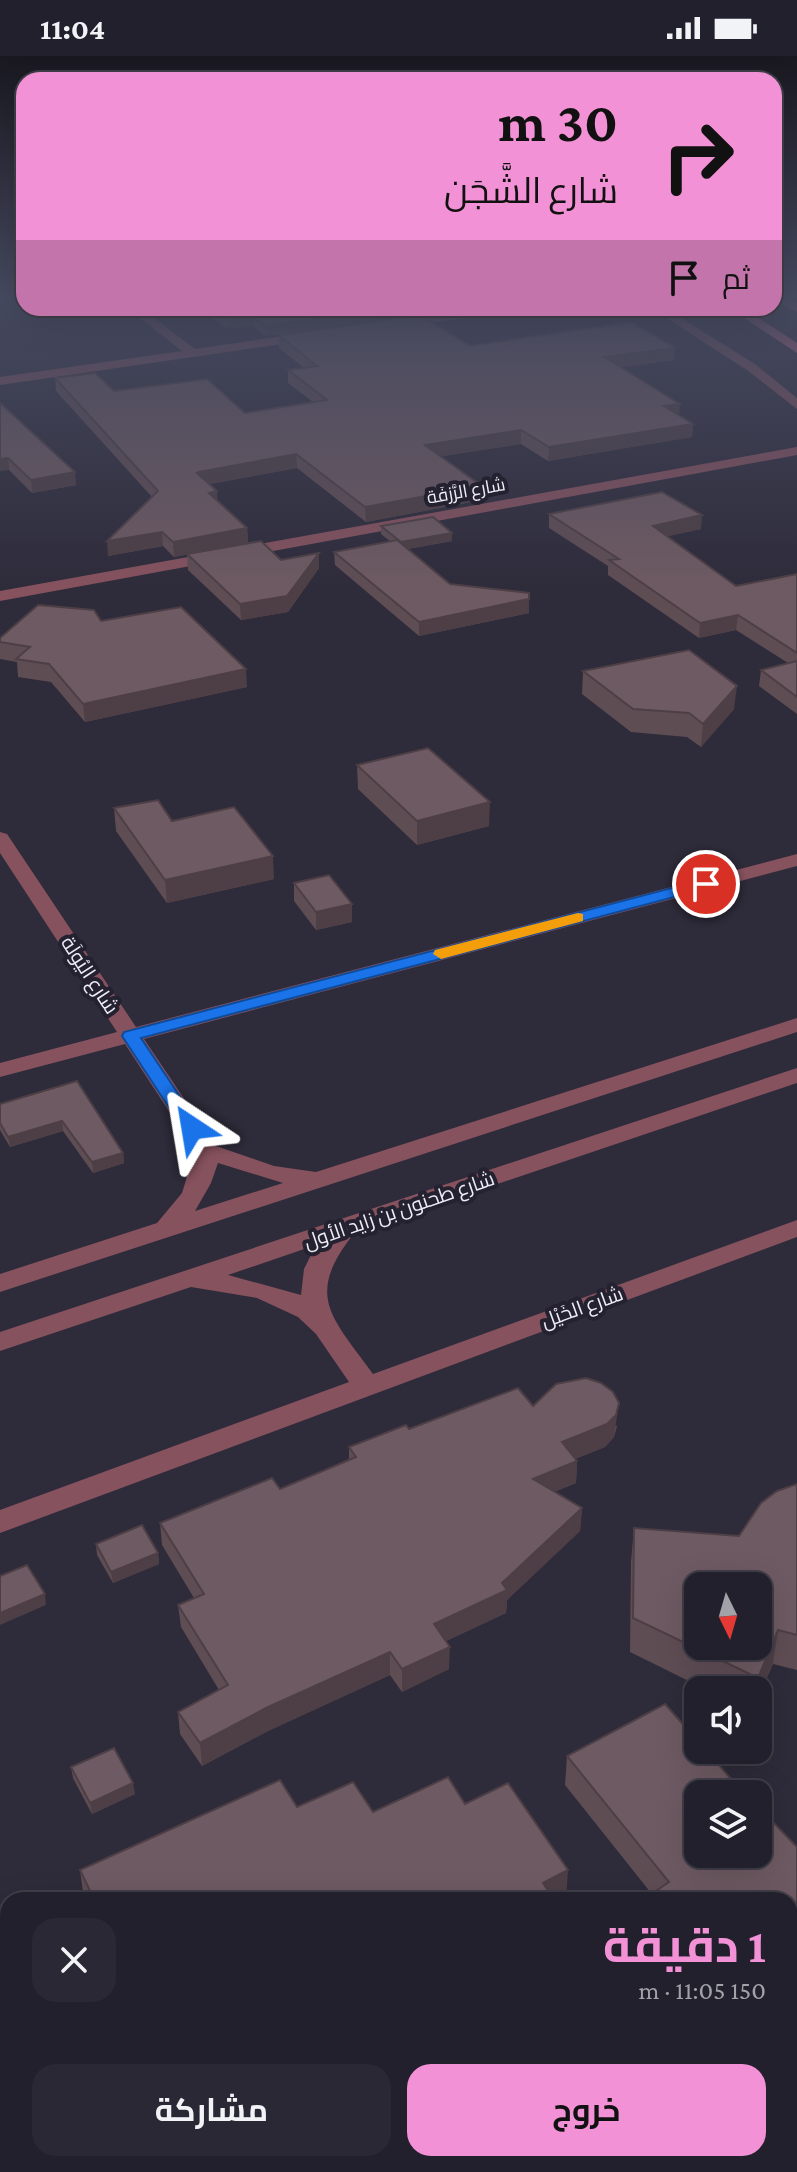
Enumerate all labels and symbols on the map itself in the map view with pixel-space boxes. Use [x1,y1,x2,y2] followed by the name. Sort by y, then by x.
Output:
[425,474,507,510] street label: شارع الرَّزفَة
[672,850,740,918] pin
[54,932,123,1019] street label: شارع اليُولَة
[150,1086,234,1170] position arrow
[301,1167,498,1256] street label: شارع طحنون بن زايد الأول
[538,1282,627,1335] street label: شارع الخَيْل
[684,1572,772,1660] north arrow

